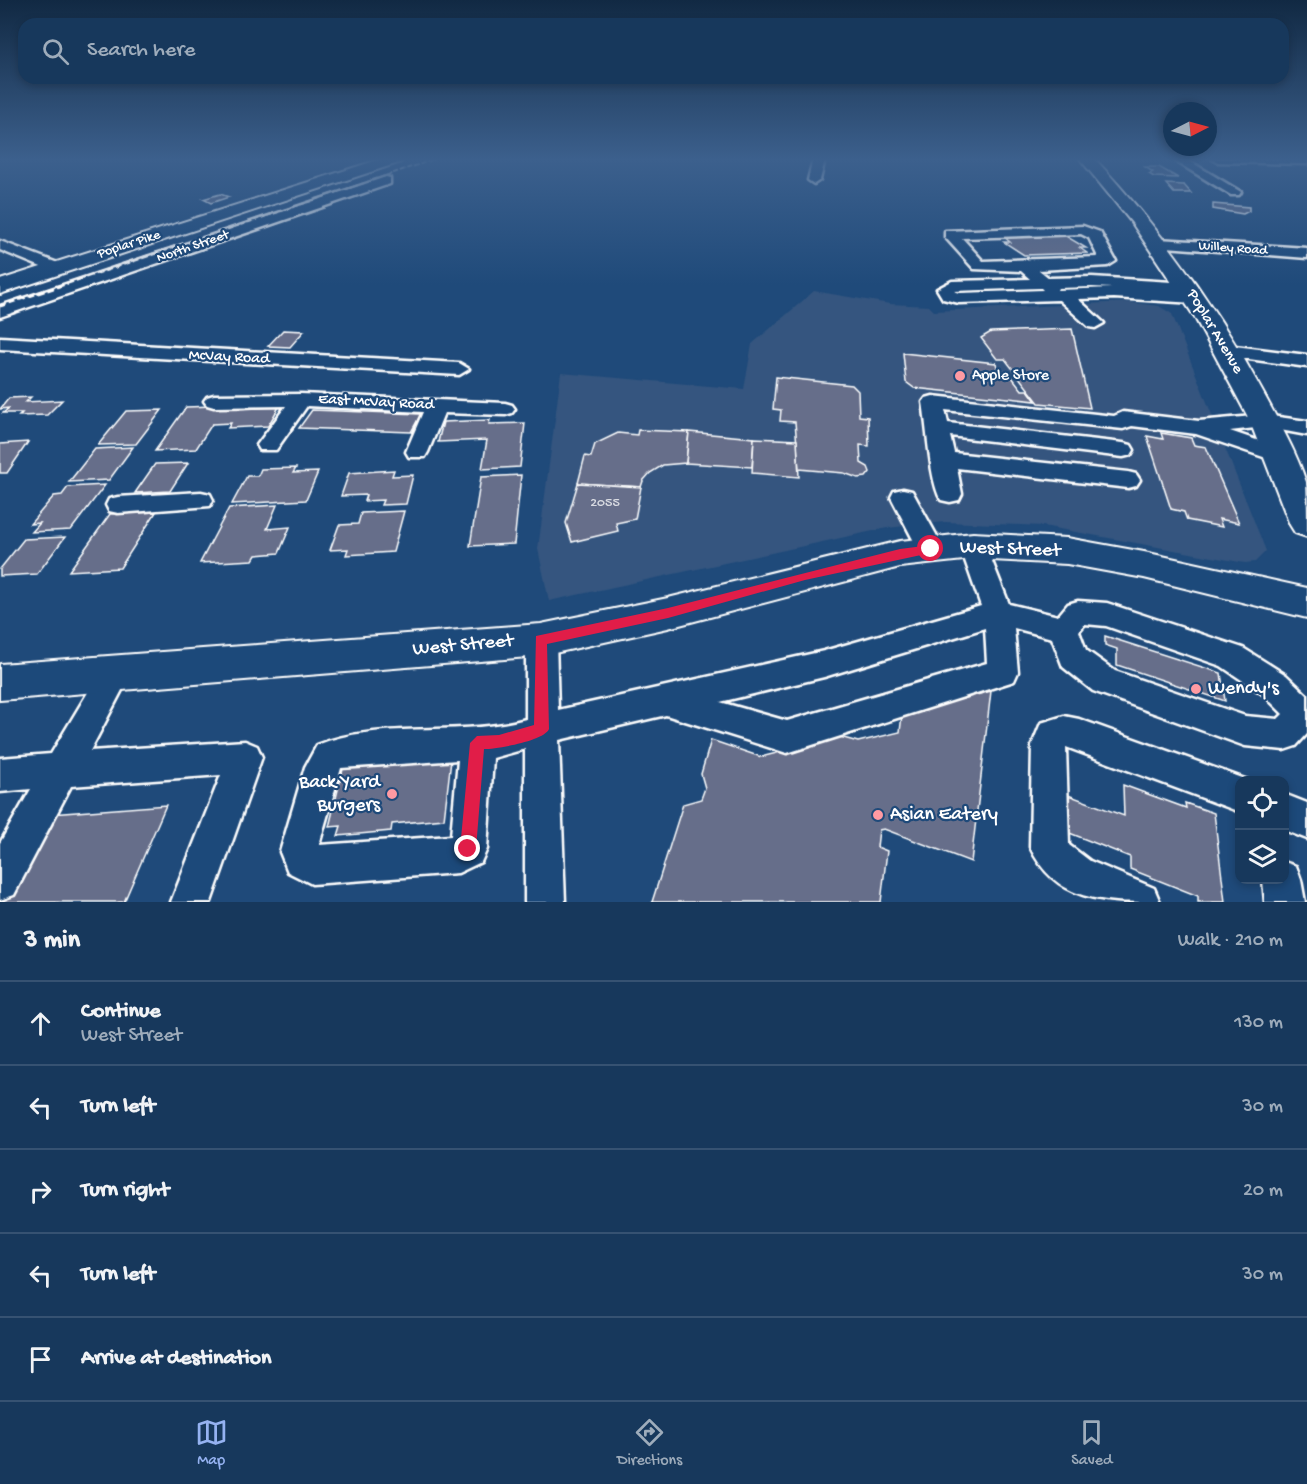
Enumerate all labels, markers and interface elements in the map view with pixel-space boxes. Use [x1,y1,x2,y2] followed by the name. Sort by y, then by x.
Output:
[18,18,1289,84] search box
[39,35,72,68] icon: search
[87,38,195,64] text: Search here
[1163,102,1217,156] north arrow
[155,226,233,267] street label: North Street
[94,227,163,263] street label: Poplar Pike
[1198,238,1270,260] street label: Willey Road
[1181,286,1247,378] street label: Poplar Avenue
[188,346,272,370] street label: McVay Road
[972,367,1050,386] place label: Apple Store
[953,369,967,383] marker: Apple Store
[318,390,436,416] street label: East McVay Road
[590,495,620,512] house number: 2055
[917,535,943,561] route start
[959,537,1063,563] street label: West Street
[412,630,516,662] street label: West Street
[1208,678,1279,701] place label: Wendy's
[1189,682,1203,696] marker: Wendy's
[298,772,382,818] place label: Back Yard Burgers
[1235,776,1289,884] map controls
[1235,776,1289,830] button: locate
[385,787,399,801] marker: Back Yard Burgers
[890,804,998,827] place label: Asian Eatery
[871,808,885,822] marker: Asian Eatery
[1235,830,1289,884] button: layers
[454,835,480,861] route end
[24,926,80,957] text: 3 min
[1178,930,1283,953] text: Walk · 210 m
[81,999,161,1025] text: Continue
[24,1007,57,1040] icon: ahead
[1234,1012,1283,1035] text: 130 m
[81,1025,182,1048] text: West Street
[24,1091,57,1124] icon: left
[81,1094,155,1120] text: Turn left
[1242,1096,1283,1119] text: 30 m
[24,1175,57,1208] icon: right
[81,1178,169,1204] text: Turn right
[1243,1180,1283,1203] text: 20 m
[24,1259,57,1292] icon: left
[81,1262,155,1288] text: Turn left
[1242,1264,1283,1287] text: 30 m
[24,1343,57,1376] icon: arrive
[81,1346,271,1372] text: Arrive at destination
[195,1416,228,1471] tab: Map
[617,1416,682,1471] tab: Directions
[1071,1416,1112,1471] tab: Saved

